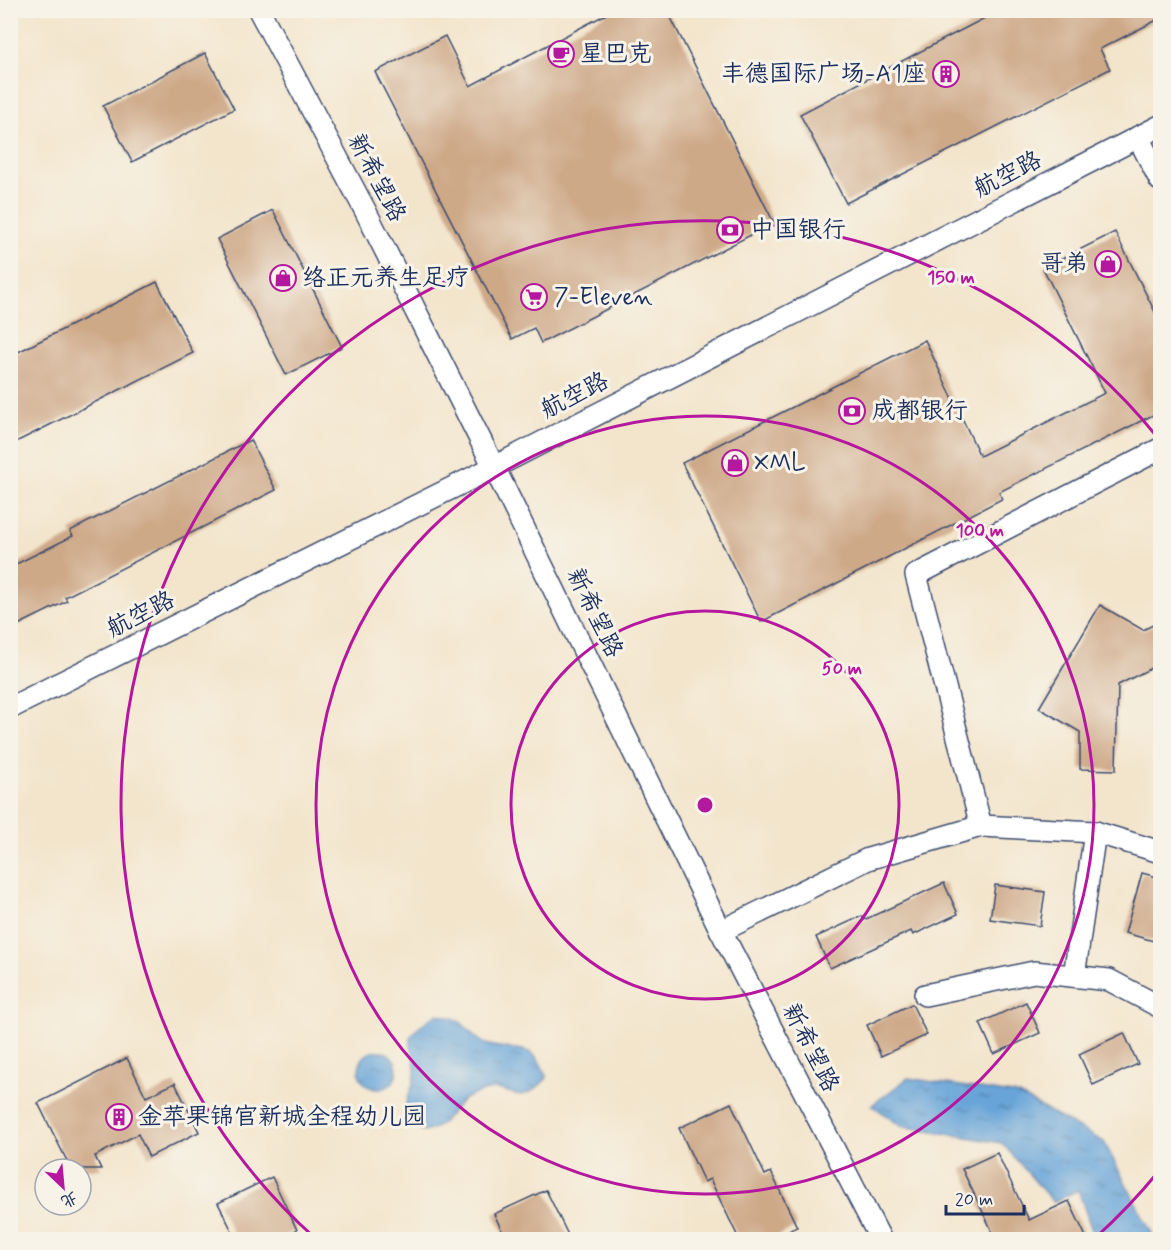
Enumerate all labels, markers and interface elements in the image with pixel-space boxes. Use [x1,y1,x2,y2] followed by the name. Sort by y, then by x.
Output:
[546,39,576,69] cafe icon: 星巴克
[580,39,652,70] place label: 星巴克
[721,59,926,90] place label: 丰德国际广场-A1座
[931,59,961,89] building icon: 丰德国际广场-A1座
[340,128,412,228] street label: 新希望路
[969,145,1047,205] street label: 航空路
[715,215,745,245] bank icon: 中国银行
[750,215,846,246] place label: 中国银行
[1040,249,1088,280] place label: 哥弟
[1093,249,1123,279] shop icon: 哥弟
[268,263,298,293] shop icon: 络正元养生足疗
[302,263,470,294] place label: 络正元养生足疗
[927,266,975,290] text: 150 m
[519,282,549,312] supermarket icon: 7-Eleven
[554,282,653,313] place label: 7-Eleven
[536,366,614,426] street label: 航空路
[837,396,867,426] bank icon: 成都银行
[872,396,968,427] place label: 成都银行
[720,448,750,478] shop icon: XML
[754,448,806,479] place label: XML
[956,519,1004,543] text: 100 m
[559,563,629,663] street label: 新希望路
[102,585,180,645] street label: 航空路
[822,657,862,681] text: 50 m
[695,795,715,815] centre of rings
[774,998,846,1098] street label: 新希望路
[104,1102,134,1132] building icon: 金苹果锦官新城全程幼儿园
[138,1102,426,1133] place label: 金苹果锦官新城全程幼儿园
[33,1157,93,1217] north arrow
[946,1178,1024,1216] scale bar
[57,1186,81,1212] text: 北
[955,1188,993,1212] text: 20 m

